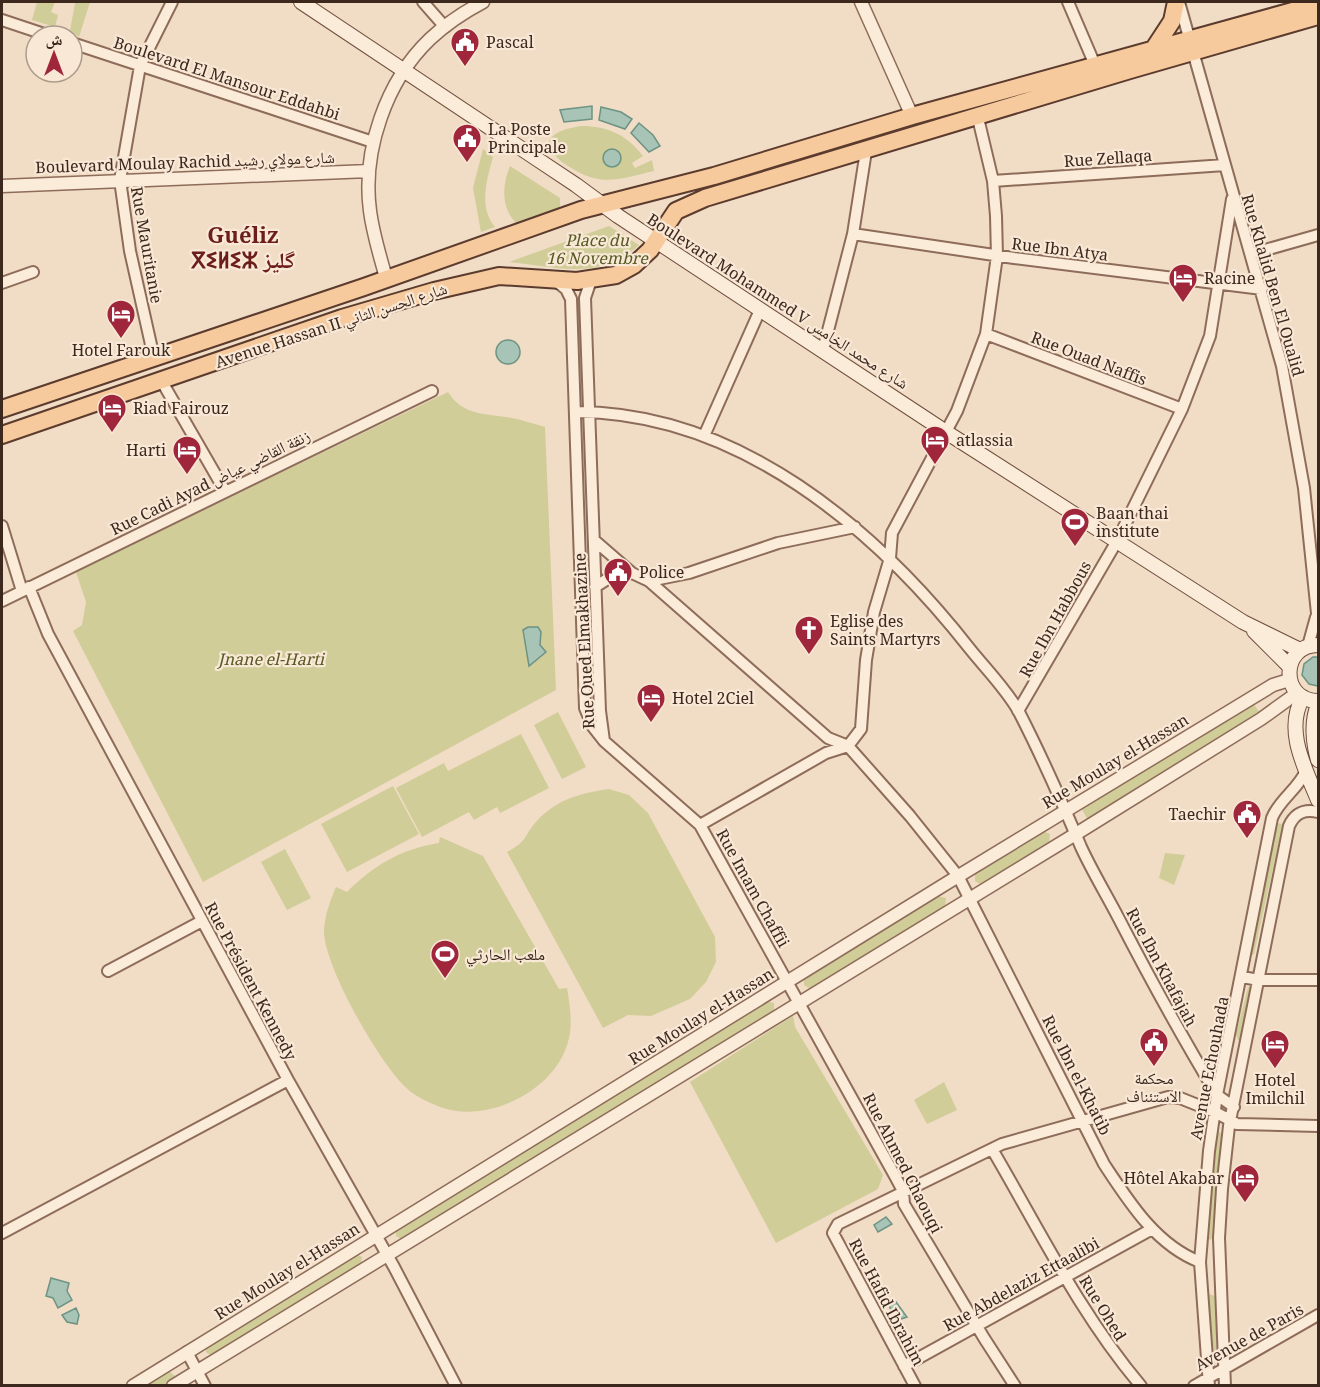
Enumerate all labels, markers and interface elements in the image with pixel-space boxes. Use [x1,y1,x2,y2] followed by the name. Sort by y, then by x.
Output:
[24,24,84,84] north arrow
[449,26,481,68] public building icon: Pascal
[46,28,63,55] text: ش
[109,31,343,130] street label: Boulevard El Mansour Eddahbi
[486,31,534,58] place label: Pascal
[488,118,566,163] place label: La Poste Principale
[451,122,483,164] public building icon: La Poste Principale
[1063,144,1153,177] street label: Rue Zellaqa
[35,146,335,183] street label: Boulevard Moulay Rachid شارع مولاي رشيد
[121,185,168,306] street label: Rue Mauritanie
[1232,191,1310,380] street label: Rue Khalid Ben El Oualid
[640,208,913,398] street label: Boulevard Mohammed V شارع محمد الخامس
[191,219,295,282] district label: Guéliz ⴳⵉⵍⵉⵣ گليز
[546,229,649,274] park label: Place du 16 Novembre
[1010,232,1110,271] street label: Rue Ibn Atya
[1167,262,1199,304] hotel icon: Racine
[1204,267,1255,294] place label: Racine
[212,277,451,378] street label: Avenue Hassan II شارع الحسن الثاني
[105,298,137,340] hotel icon: Hotel Farouk
[1026,326,1150,395] street label: Rue Ouad Naffis
[72,339,171,366] place label: Hotel Farouk
[96,392,128,434] hotel icon: Riad Fairouz
[133,397,229,424] place label: Riad Fairouz
[107,424,316,544] street label: Rue Cadi Ayad زنقة القاضي عياض
[919,424,951,466] hotel icon: atlassia
[956,429,1013,456] place label: atlassia
[171,434,203,476] hotel icon: Harti
[126,439,166,466] place label: Harti
[1096,502,1168,547] place label: Baan thai institute
[1059,506,1091,548] sports icon: Baan thai institute
[568,552,605,730] street label: Rue Oued Elmakhazine
[602,556,634,598] public building icon: Police
[1014,557,1101,684] street label: Rue Ibn Habbous
[639,561,684,588] place label: Police
[830,610,941,655] place label: Eglise des Saints Martyrs
[793,614,825,656] church icon: Eglise des Saints Martyrs
[216,648,326,675] park label: Jnane el-Harti
[635,682,667,724] hotel icon: Hotel 2Ciel
[672,687,754,714] place label: Hotel 2Ciel
[1038,708,1195,818] street label: Rue Moulay el-Hassan
[1231,798,1263,840] public building icon: Taechir
[1168,803,1226,830] place label: Taechir
[707,825,795,954] street label: Rue Imam Chaffii
[196,898,303,1067] street label: Rue Président Kennedy
[1117,904,1203,1033] street label: Rue Ibn Khafajah
[429,938,461,980] sports icon: ملعب الحارثي
[466,943,545,970] place label: ملعب الحارثي
[624,962,780,1074] street label: Rue Moulay el-Hassan
[1184,994,1239,1143] street label: Avenue Echouhada
[1033,1011,1117,1141] street label: Rue Ibn el-Khatib
[1138,1026,1170,1068] public building icon: محكمة الاستئناف
[1259,1028,1291,1070] hotel icon: Hotel Imilchil
[1126,1067,1182,1112] place label: محكمة الاستئناف
[1245,1069,1305,1114] place label: Hotel Imilchil
[854,1089,948,1239] street label: Rue Ahmed Chaouqi
[1229,1162,1261,1204] hotel icon: Hôtel Akabar
[1123,1167,1224,1194] place label: Hôtel Akabar
[210,1217,366,1329] street label: Rue Moulay el-Hassan
[939,1232,1106,1341] street label: Rue Abdelaziz Ettaalibi
[840,1235,930,1372] street label: Rue Hafid Ibrahim
[1070,1271,1132,1348] street label: Rue Ohed
[1191,1298,1310,1380] street label: Avenue de Paris

